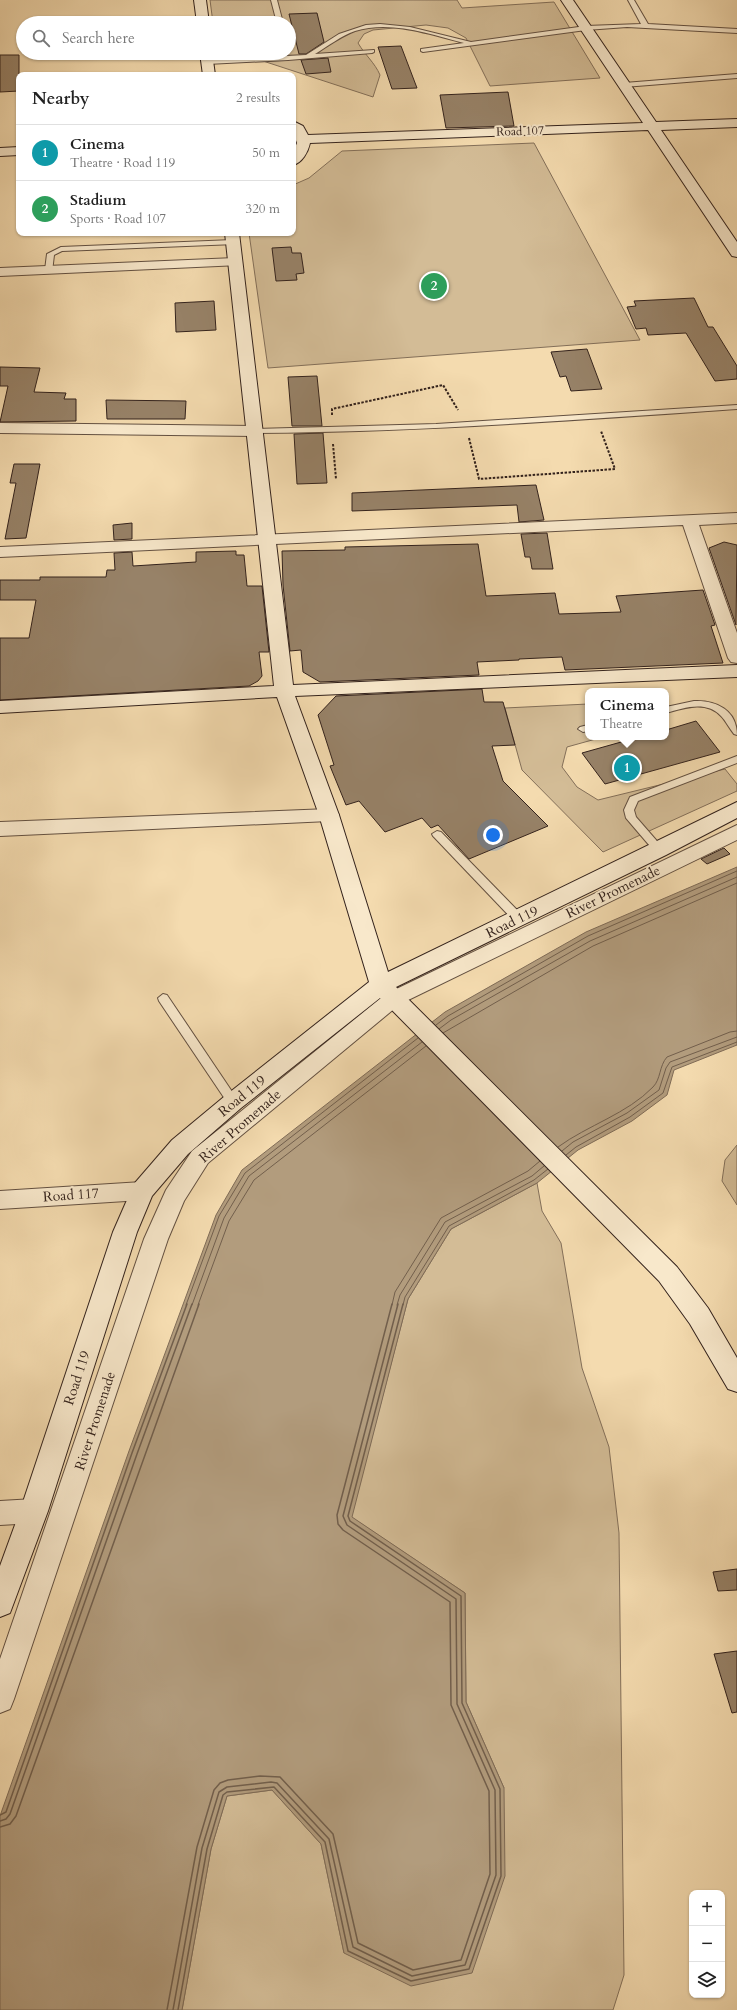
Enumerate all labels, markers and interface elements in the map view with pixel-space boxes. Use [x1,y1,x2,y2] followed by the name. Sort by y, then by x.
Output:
[16,16,296,60] search box
[30,27,52,49] icon: search
[62,28,135,48] text: Search here
[32,87,89,110] text: Nearby
[236,89,280,107] text: 2 results
[496,122,544,140] street label: Road 107
[70,134,125,154] text: Cinema
[42,144,48,162] text: 1
[252,144,280,162] text: 50 m
[70,154,175,172] text: Theatre · Road 119
[70,190,126,210] text: Stadium
[42,200,48,218] text: 2
[246,200,280,218] text: 320 m
[70,210,166,228] text: Sports · Road 107
[421,271,447,301] pin: 2
[585,688,669,740] popup
[600,695,654,715] text: Cinema
[600,715,643,733] text: Theatre
[614,753,640,783] pin: 1
[483,825,503,845] your location
[563,861,663,923] street label: River Promenade
[483,901,541,943] street label: Road 119
[214,1071,270,1121] street label: Road 119
[195,1085,285,1167] street label: River Promenade
[42,1184,100,1206] street label: Road 117
[59,1348,95,1408] street label: Road 119
[70,1369,120,1473] street label: River Promenade
[689,1890,725,1998] map controls
[689,1890,725,1926] button: +
[689,1926,725,1962] button: −
[689,1962,725,1998] button: layers

